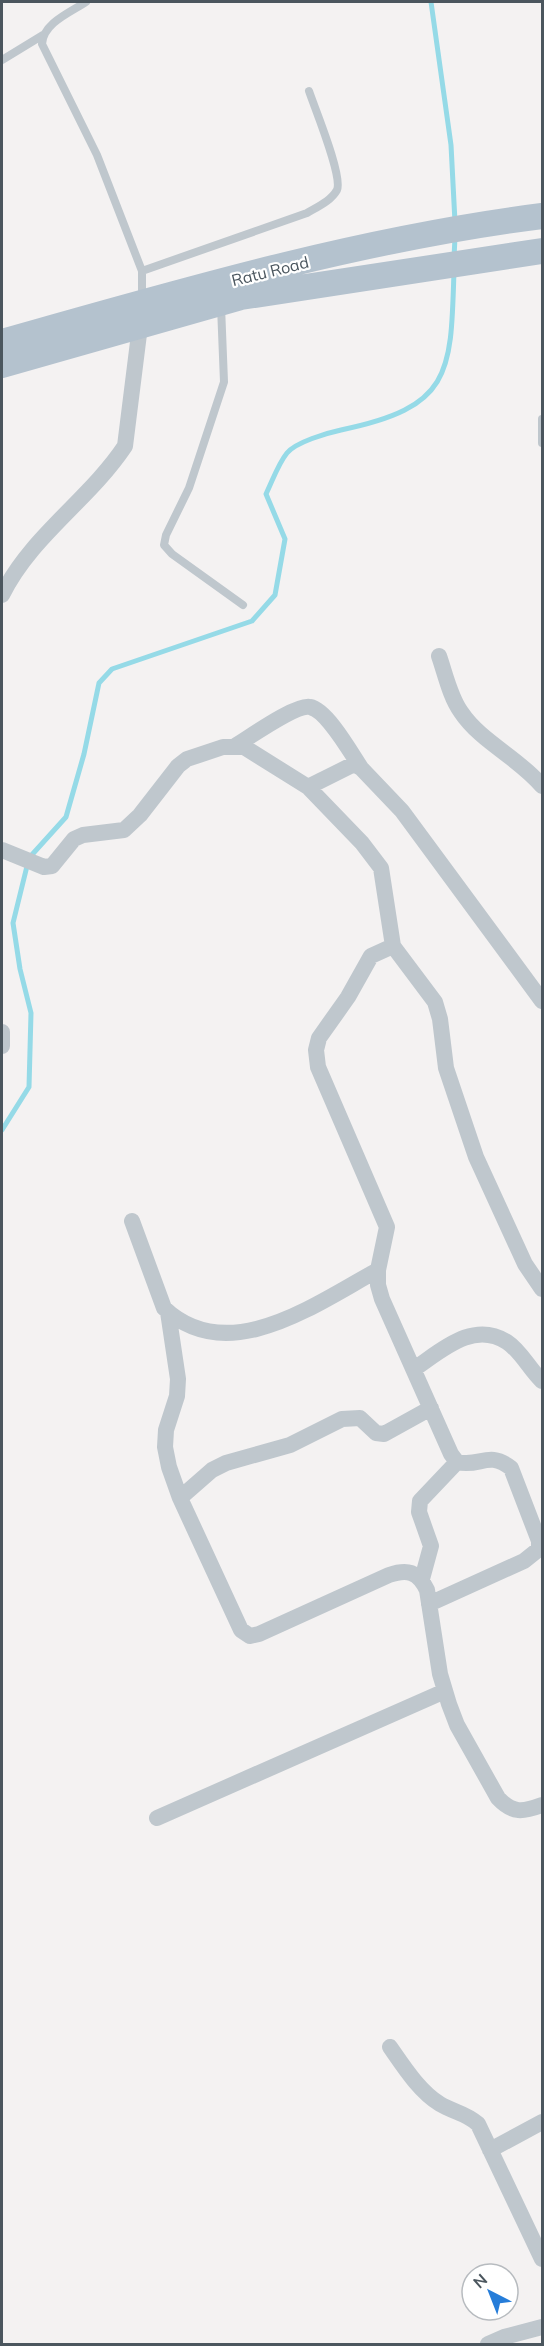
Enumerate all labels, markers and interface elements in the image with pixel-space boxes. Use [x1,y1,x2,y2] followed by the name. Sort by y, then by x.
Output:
[229,252,311,290] street label: Ratu Road
[460,2262,520,2322] north arrow
[469,2269,491,2292] text: N

